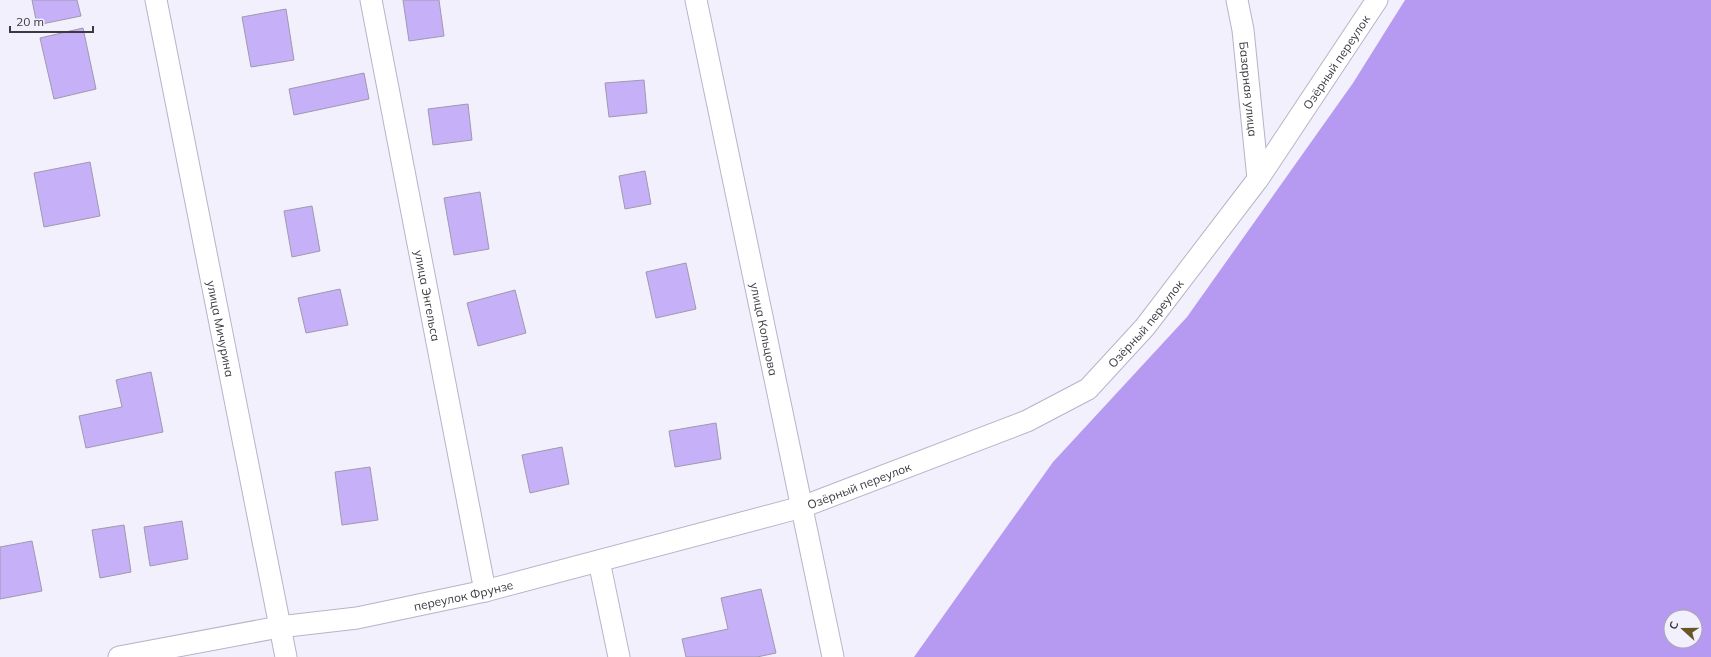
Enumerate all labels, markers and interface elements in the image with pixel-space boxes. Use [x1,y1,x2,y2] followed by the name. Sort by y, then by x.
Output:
[10,8,93,34] scale bar
[1299,11,1373,112] street label: Озёрный переулок
[16,14,44,29] text: 20 m
[1237,41,1261,137] street label: Базарная улица
[412,249,444,342] street label: улица Энгельса
[1104,276,1186,370] street label: Озёрный переулок
[204,279,238,378] street label: улица Мичурина
[748,281,782,377] street label: улица Кольцова
[805,458,914,512] street label: Озёрный переулок
[412,576,515,613] street label: переулок Фрунзе
[1663,609,1703,649] north arrow
[1666,619,1682,631] text: С

